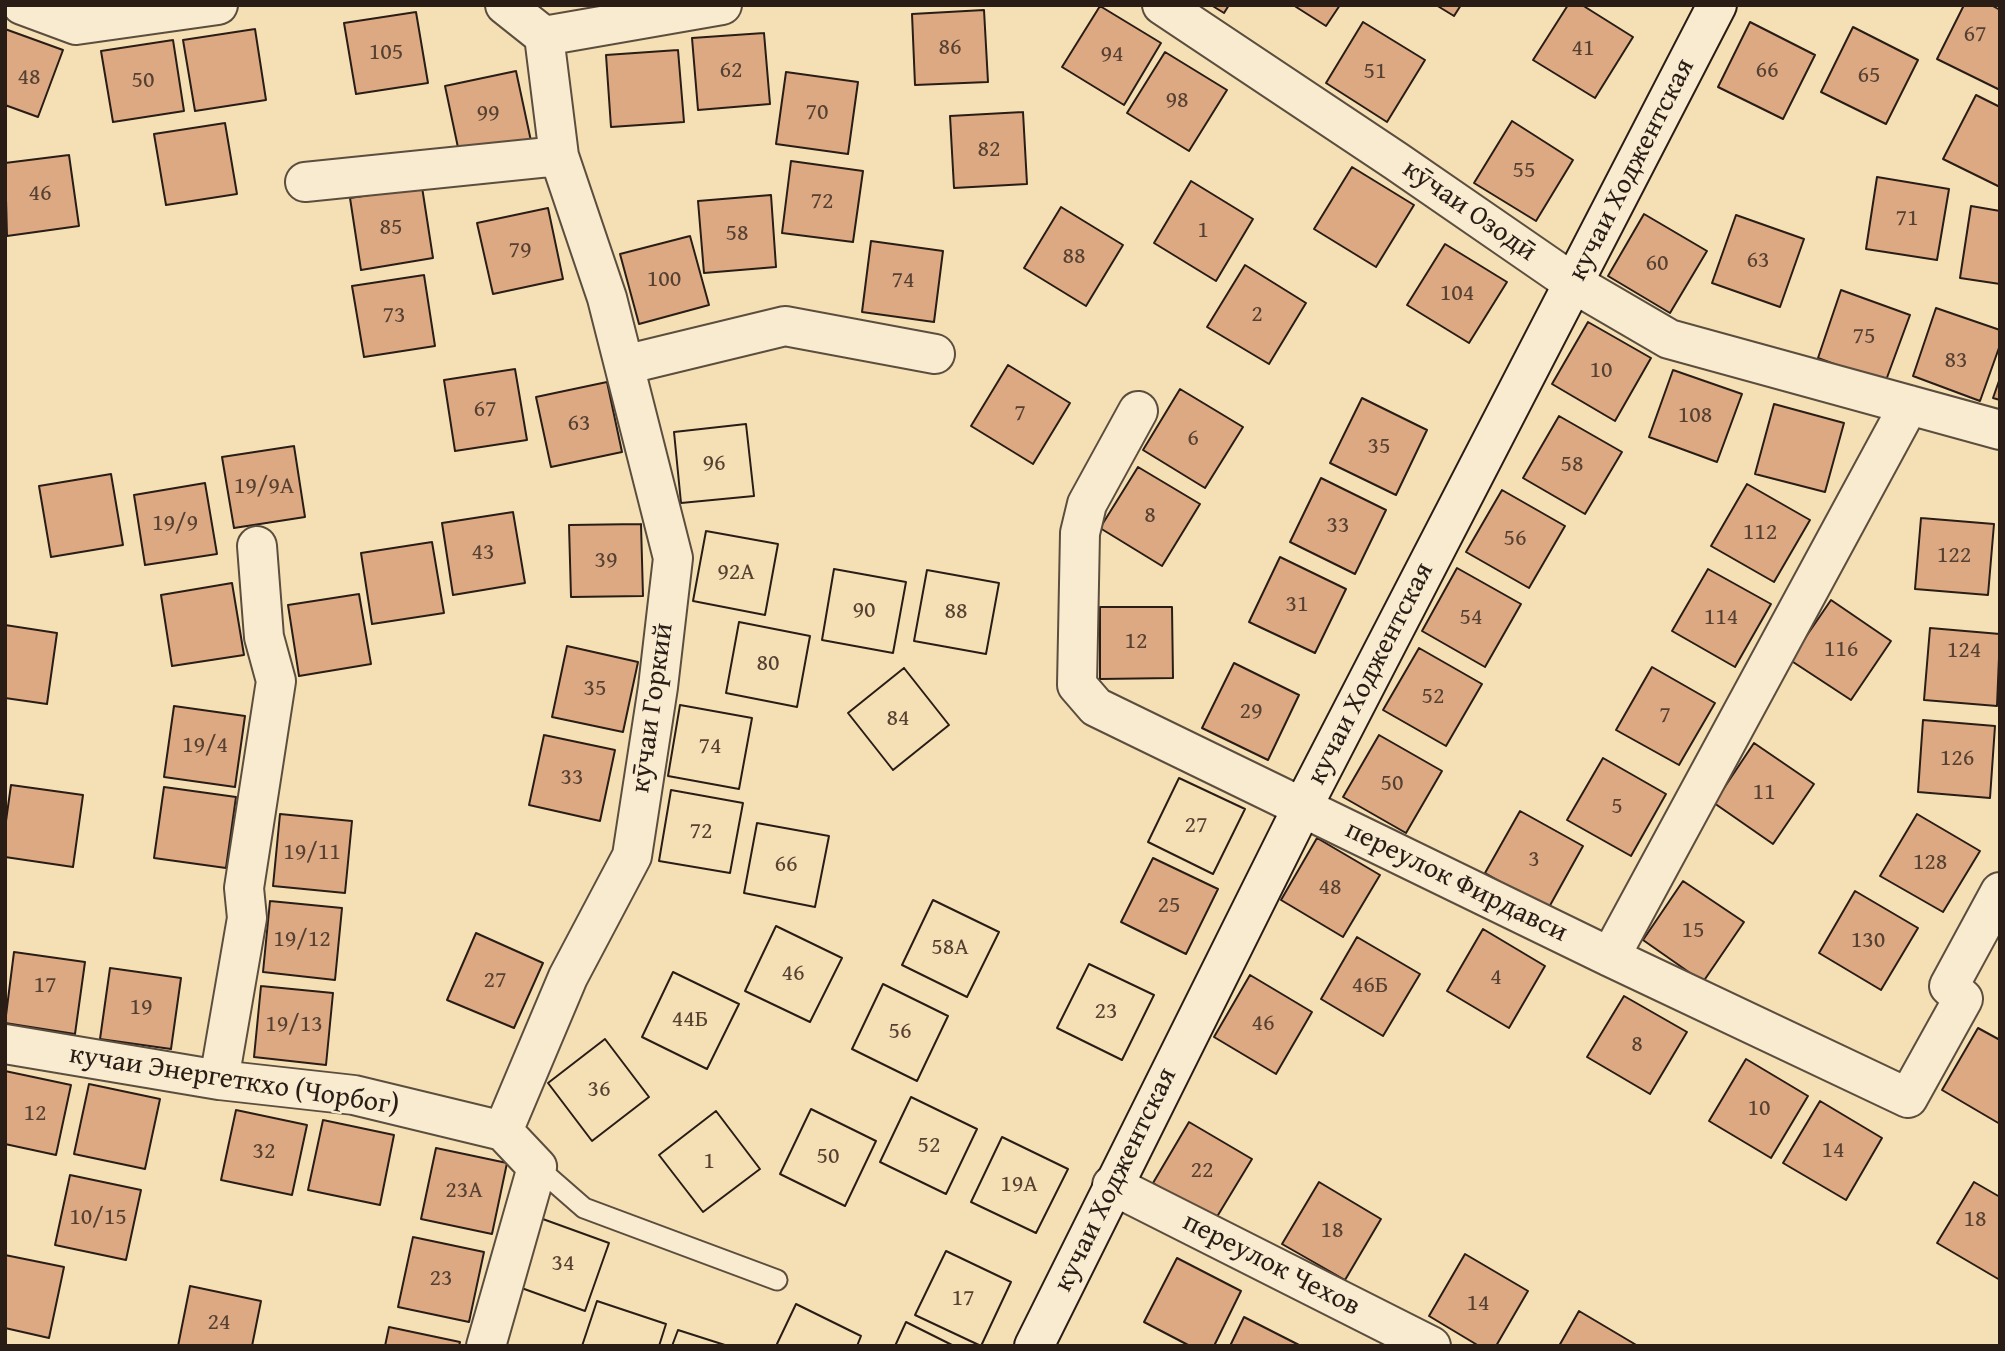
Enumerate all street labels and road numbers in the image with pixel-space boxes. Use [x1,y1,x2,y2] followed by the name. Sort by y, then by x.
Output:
[1561,53,1703,287] street label: кучаи Ходжентская
[1396,153,1542,269] street label: кӯчаи Озодӣ
[1300,557,1442,791] street label: кучаи Ходжентская
[624,621,682,795] street label: кӯчаи Горкий
[1339,814,1573,950] street label: переулок Фирдавси
[67,1038,401,1124] street label: кучаи Энергеткхо (Чорбог)
[1047,1063,1185,1297] street label: кучаи Ходжентская
[1177,1206,1365,1324] street label: переулок Чехов

